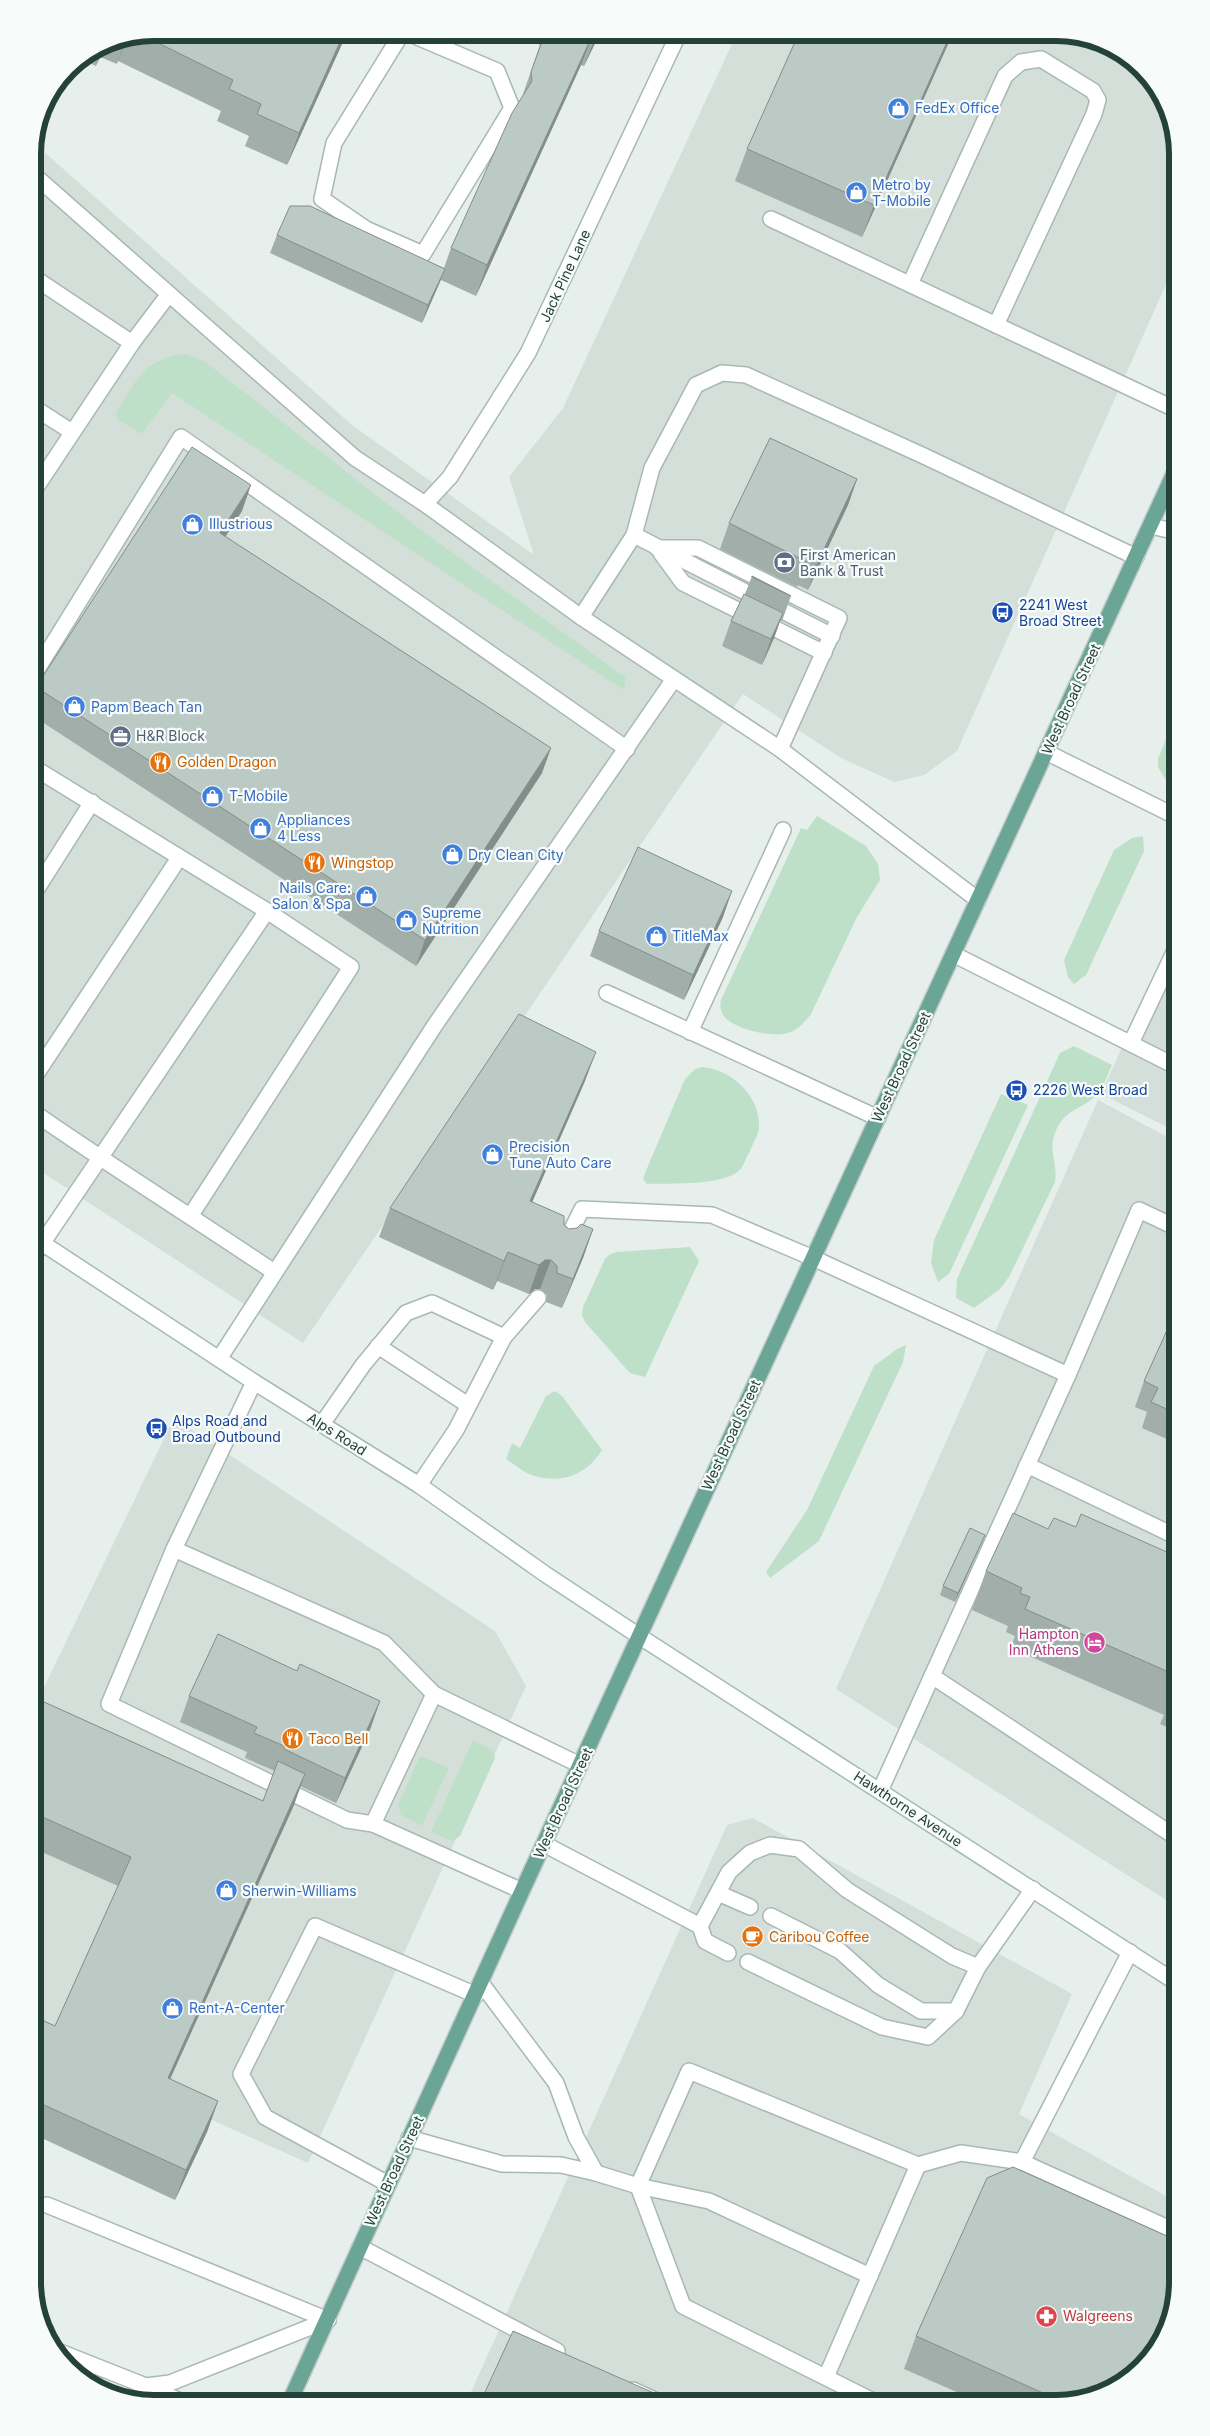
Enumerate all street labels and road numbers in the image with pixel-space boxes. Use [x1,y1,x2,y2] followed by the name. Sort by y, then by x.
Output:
[536,227,593,325] street label: Jack Pine Lane
[1038,641,1104,757] street label: West Broad Street
[868,1009,934,1125] street label: West Broad Street
[698,1377,764,1493] street label: West Broad Street
[304,1409,370,1458] street label: Alps Road
[530,1745,596,1861] street label: West Broad Street
[851,1767,966,1850] street label: Hawthorne Avenue
[361,2113,427,2229] street label: West Broad Street

